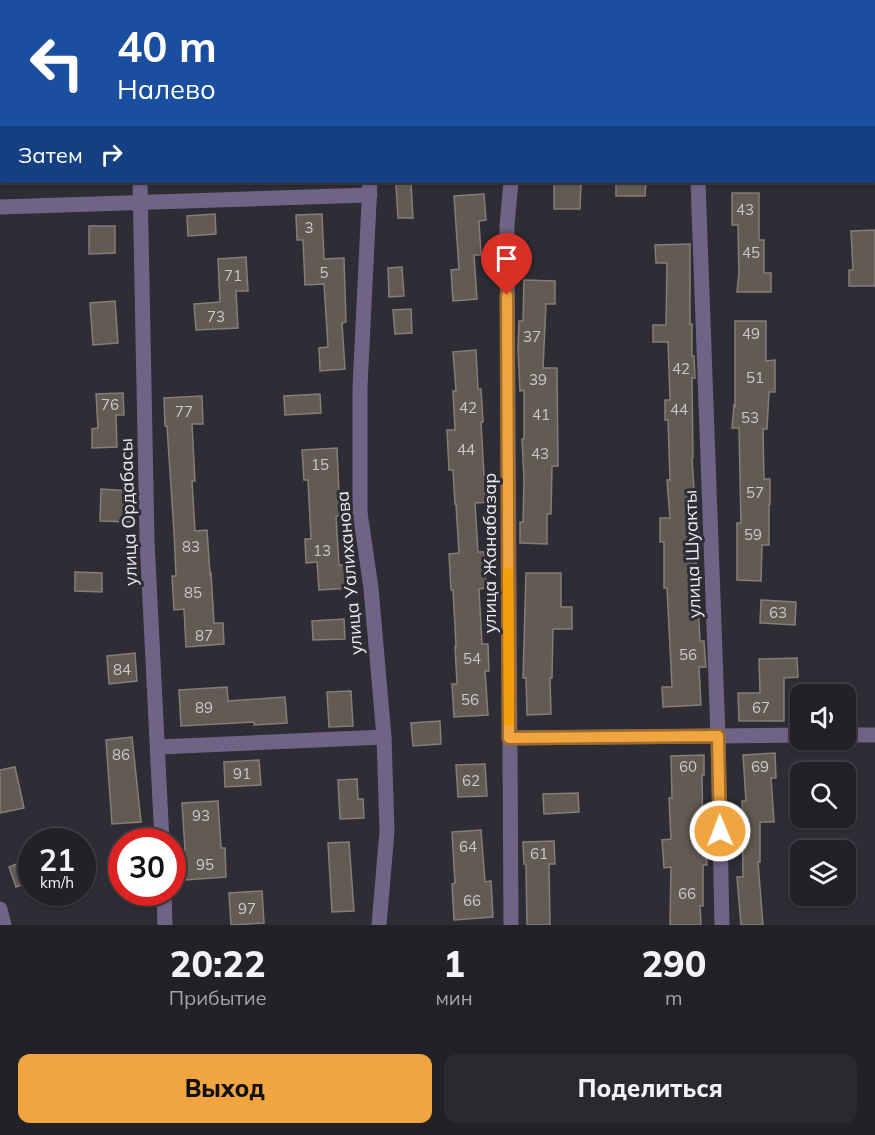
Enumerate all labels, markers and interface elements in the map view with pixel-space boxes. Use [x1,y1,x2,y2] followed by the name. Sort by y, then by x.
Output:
[117,20,217,73] text: 40 m
[18,24,96,102] icon: left
[117,72,216,106] text: Налево
[95,138,128,171] icon: right
[18,141,83,169] text: Затем
[736,200,754,219] house number: 43
[304,218,314,237] house number: 3
[481,233,532,295] pin
[490,242,523,275] icon: arrive
[742,243,760,262] house number: 45
[319,263,329,282] house number: 5
[224,266,242,285] house number: 71
[207,307,225,326] house number: 73
[742,324,760,343] house number: 49
[523,327,541,346] house number: 37
[672,359,690,378] house number: 42
[746,368,764,387] house number: 51
[529,370,547,389] house number: 39
[101,395,119,414] house number: 76
[459,398,477,417] house number: 42
[670,400,688,419] house number: 44
[175,402,193,421] house number: 77
[532,405,550,424] house number: 41
[741,408,759,427] house number: 53
[114,438,142,586] street label: улица Ордабасы
[457,440,475,459] house number: 44
[531,444,549,463] house number: 43
[311,455,329,474] house number: 15
[478,473,501,633] street label: улица Жанабазар
[746,483,764,502] house number: 57
[678,489,706,619] street label: улица Шуакты
[330,490,368,656] street label: улица Уалиханова
[744,525,762,544] house number: 59
[182,537,200,556] house number: 83
[313,541,331,560] house number: 13
[184,583,202,602] house number: 85
[769,603,787,622] house number: 63
[195,626,213,645] house number: 87
[679,645,697,664] house number: 56
[463,649,481,668] house number: 54
[113,660,131,679] house number: 84
[790,684,856,906] map controls
[790,684,856,750] button: sound
[461,690,479,709] house number: 56
[195,698,213,717] house number: 89
[752,698,770,717] house number: 67
[112,745,130,764] house number: 86
[679,757,697,776] house number: 60
[751,757,769,776] house number: 69
[790,762,856,828] button: search
[233,764,251,783] house number: 91
[462,771,480,790] house number: 62
[688,799,752,863] position arrow
[192,806,210,825] house number: 93
[108,828,186,906] speed limit sign: 30
[459,837,477,856] house number: 64
[790,840,856,906] button: layers
[39,841,75,879] text: 21
[530,844,548,863] house number: 61
[196,855,214,874] house number: 95
[40,873,74,892] text: km/h
[678,884,696,903] house number: 66
[463,891,481,910] house number: 66
[238,899,256,918] house number: 97
[170,941,266,986] text: 20:22
[443,941,465,986] text: 1
[641,941,706,986] text: 290
[169,985,267,1010] text: Прибытие
[435,985,473,1010] text: мин
[665,985,683,1010] text: m
[18,1054,432,1123] button: Выход
[444,1054,857,1123] button: Поделиться

